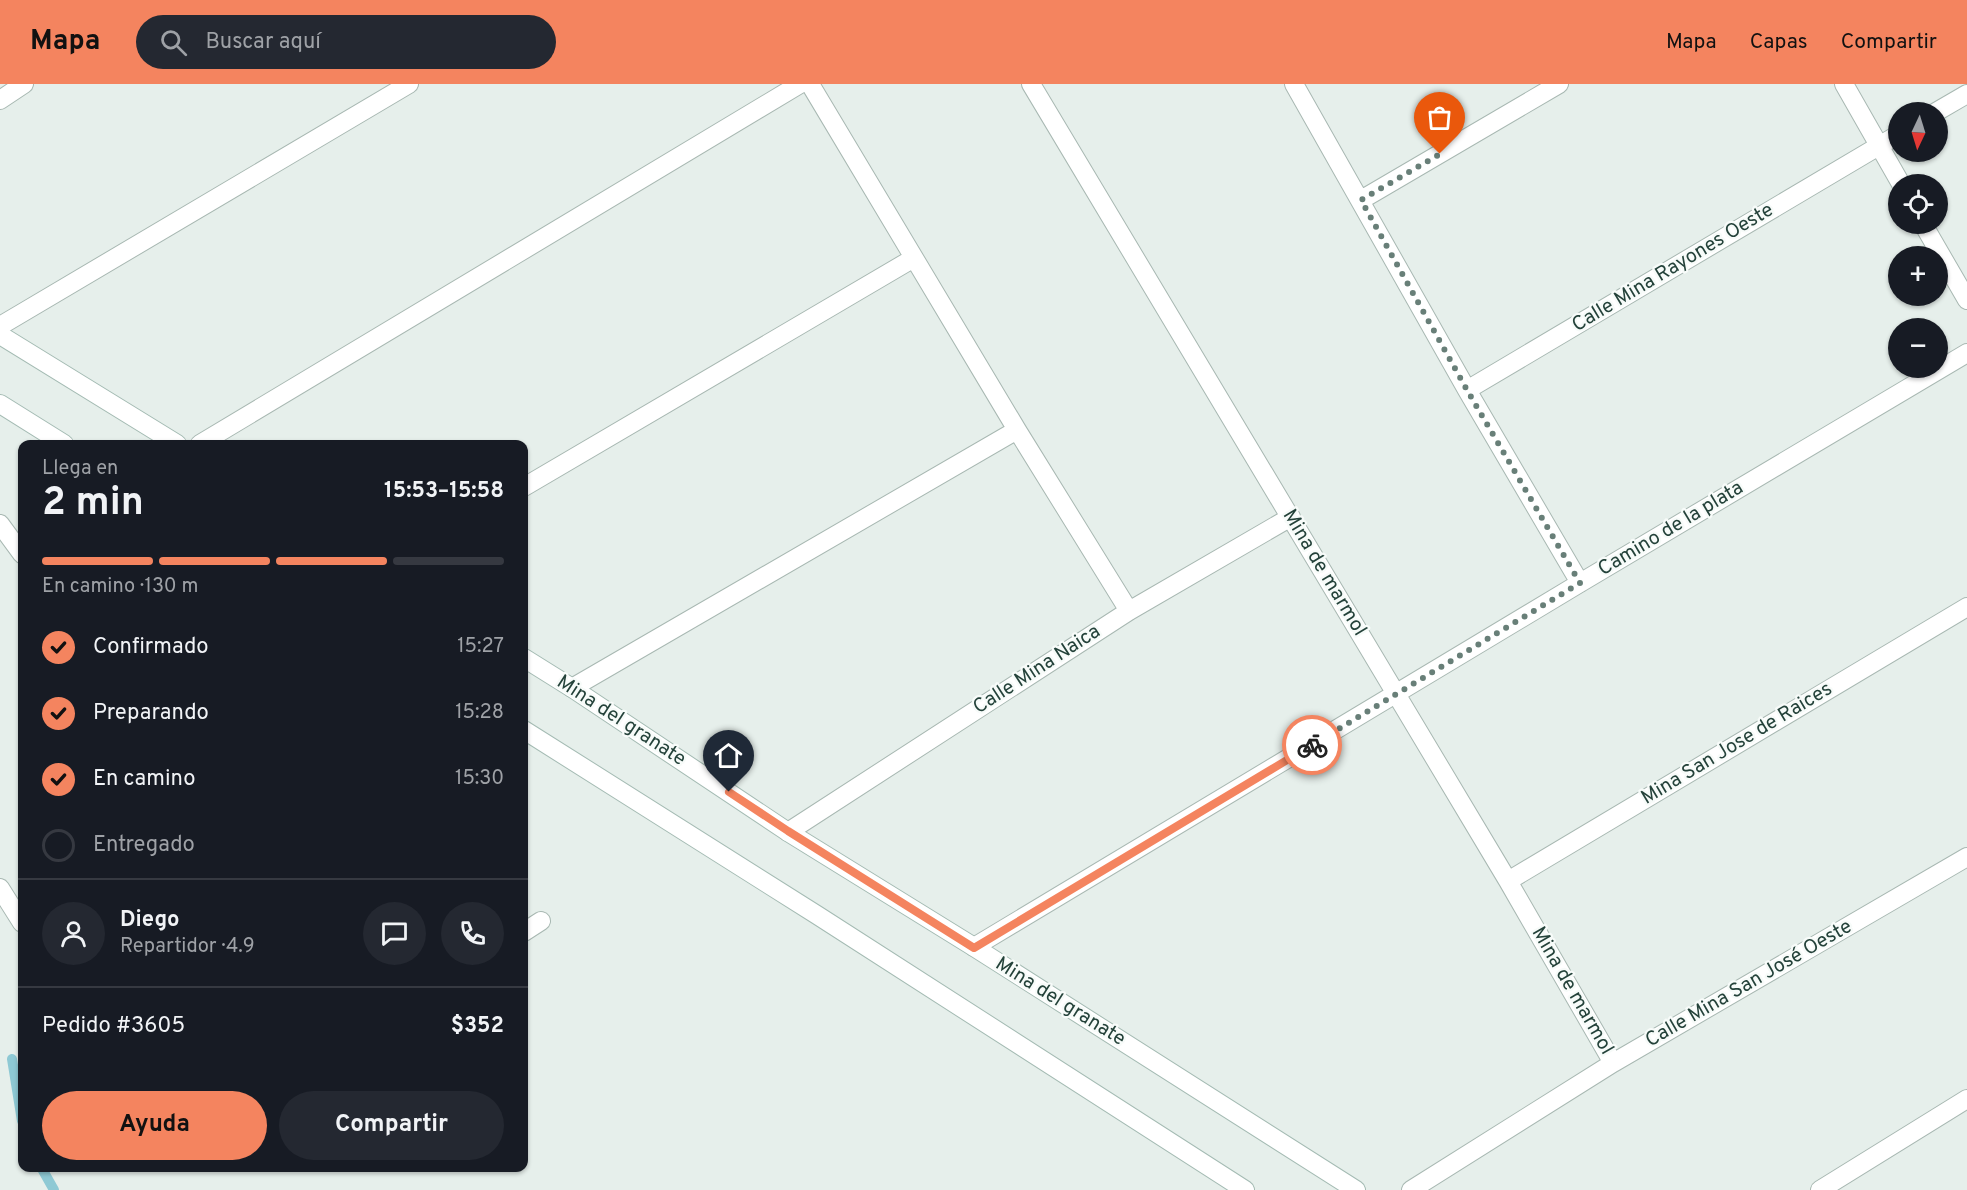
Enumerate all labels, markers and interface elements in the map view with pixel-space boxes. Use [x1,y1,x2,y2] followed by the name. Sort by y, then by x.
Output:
[136,15,556,69] search box
[30,24,100,60] text: Mapa
[157,26,190,59] icon: search
[205,29,321,56] text: Buscar aquí
[1666,29,1717,56] text: Mapa
[1750,29,1808,56] text: Capas
[1841,29,1937,56] text: Compartir
[1414,92,1465,154] pin
[1423,101,1456,134] icon: bag
[1888,102,1948,162] north arrow
[1888,102,1948,378] map controls
[1888,174,1948,234] button: locate
[1567,197,1779,339] street label: Calle Mina Rayones Oeste
[1888,246,1948,306] button: +
[1888,318,1948,378] button: −
[42,456,118,482] text: Llega en
[1594,475,1748,583] street label: Camino de la plata
[384,478,504,505] text: 15:53–15:58
[42,480,144,529] text: 2 min
[1276,505,1372,641] street label: Mina de marmol
[42,574,198,600] text: En camino · 130 m
[968,619,1106,721] street label: Calle Mina Naica
[42,631,75,664] icon: check
[93,634,209,661] text: Confirmado
[457,634,504,660] text: 15:27
[551,670,691,772] street label: Mina del granate
[1637,677,1837,811] street label: Mina San Jose de Raices
[42,697,75,730] icon: check
[93,700,209,727] text: Preparando
[455,700,504,726] text: 15:28
[1282,715,1342,775] courier
[1296,729,1329,762] icon: bike
[703,730,754,792] pin
[712,739,745,772] icon: home
[42,763,75,796] icon: check
[93,766,195,793] text: En camino
[455,766,504,792] text: 15:30
[93,832,195,859] text: Entregado
[42,902,105,965] button: person
[363,902,426,965] button: chat
[441,902,504,965] button: phone
[120,907,179,934] text: Diego
[1641,914,1857,1054] street label: Calle Mina San José Oeste
[1525,922,1619,1060] street label: Mina de marmol
[120,934,255,960] text: Repartidor · 4.9
[990,952,1130,1052] street label: Mina del granate
[42,1013,185,1040] text: Pedido #3605
[451,1013,504,1040] text: $352
[42,1091,267,1160] button: Ayuda
[279,1091,504,1160] button: Compartir

